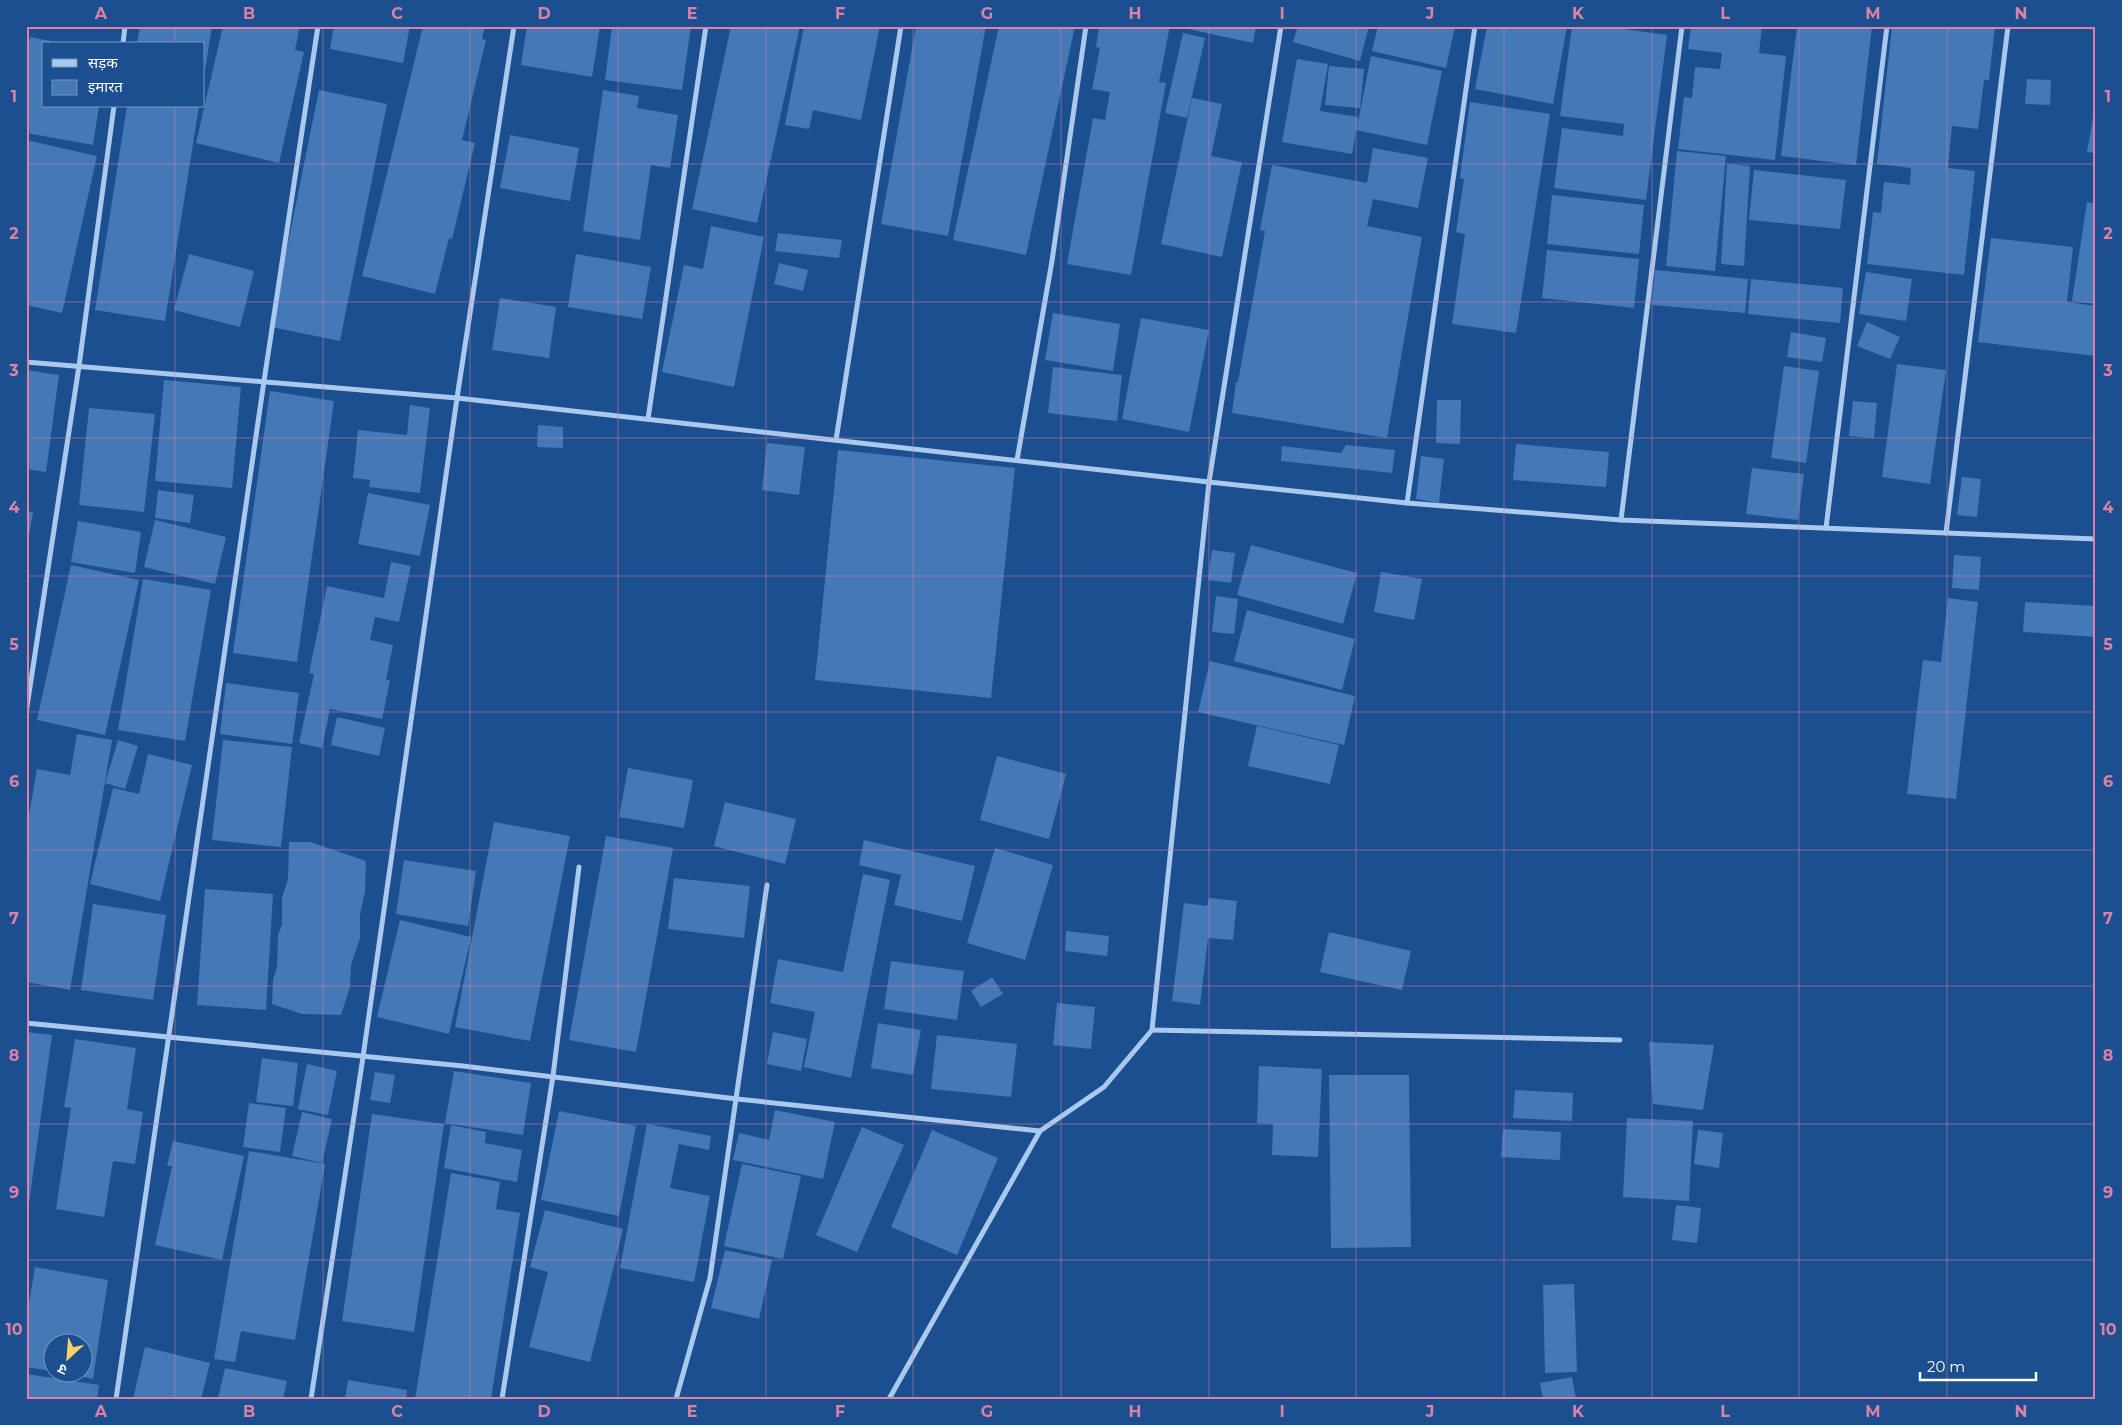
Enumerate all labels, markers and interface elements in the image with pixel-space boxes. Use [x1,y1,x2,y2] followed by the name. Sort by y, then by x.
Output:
[94,4,108,23] text: A
[243,4,255,23] text: B
[391,4,403,23] text: C
[537,4,551,23] text: D
[687,4,697,23] text: E
[835,4,845,23] text: F
[981,4,993,23] text: G
[1129,4,1141,23] text: H
[1279,4,1285,23] text: I
[1425,4,1434,23] text: J
[1572,4,1585,23] text: K
[1720,4,1730,23] text: L
[1865,4,1881,23] text: M
[2015,4,2027,23] text: N
[42,42,205,108] legend
[88,53,118,72] text: सड़क
[88,77,123,96] text: इमारत
[11,87,17,106] text: 1
[2105,87,2111,106] text: 1
[9,224,19,243] text: 2
[2103,224,2113,243] text: 2
[8,361,19,380] text: 3
[2102,361,2113,380] text: 3
[8,498,20,517] text: 4
[2102,498,2114,517] text: 4
[9,635,19,654] text: 5
[2103,635,2113,654] text: 5
[9,772,19,791] text: 6
[2103,772,2113,791] text: 6
[9,909,19,928] text: 7
[2103,909,2113,928] text: 7
[9,1046,19,1065] text: 8
[2103,1046,2113,1065] text: 8
[9,1183,19,1202] text: 9
[2103,1183,2113,1202] text: 9
[5,1320,23,1339] text: 10
[2099,1320,2117,1339] text: 10
[42,1332,92,1382] north arrow
[1920,1350,2036,1382] scale bar
[1927,1357,1965,1376] text: 20 m
[54,1359,70,1380] text: उ
[94,1402,108,1421] text: A
[243,1402,255,1421] text: B
[391,1402,403,1421] text: C
[537,1402,551,1421] text: D
[687,1402,697,1421] text: E
[835,1402,845,1421] text: F
[981,1402,993,1421] text: G
[1129,1402,1141,1421] text: H
[1279,1402,1285,1421] text: I
[1425,1402,1434,1421] text: J
[1572,1402,1585,1421] text: K
[1720,1402,1730,1421] text: L
[1865,1402,1881,1421] text: M
[2015,1402,2027,1421] text: N

